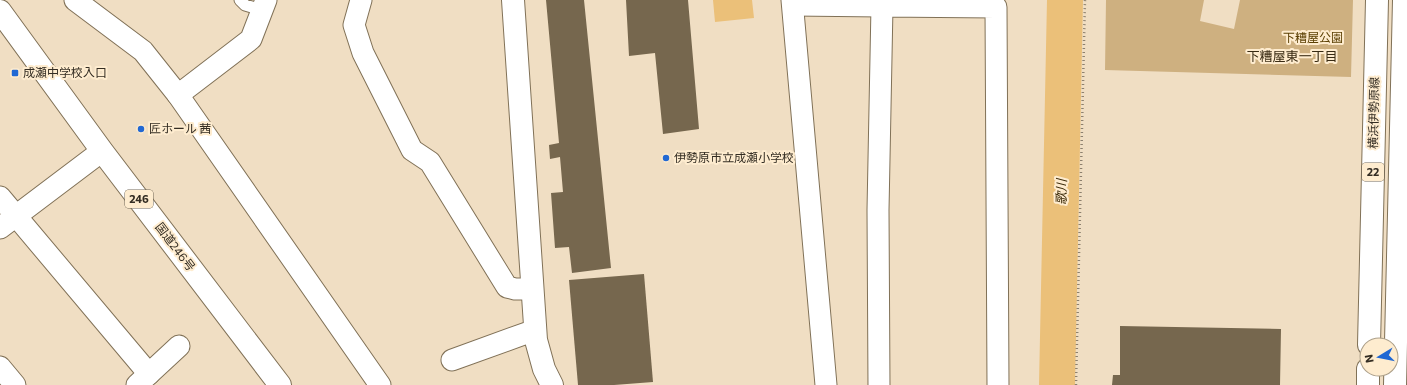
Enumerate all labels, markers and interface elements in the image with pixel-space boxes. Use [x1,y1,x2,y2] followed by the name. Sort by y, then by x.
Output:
[1283,30,1343,44] park label: 下糟屋公園
[1246,48,1338,64] district label: 下糟屋東一丁目
[23,65,107,79] place label: 成瀬中学校入口
[10,68,20,78] marker: 成瀬中学校入口
[1365,77,1381,149] street label: 横浜伊勢原線
[149,121,211,135] place label: 匠ホール 茜
[136,124,146,134] marker: 匠ホール 茜
[674,150,794,164] place label: 伊勢原市立成瀬小学校
[661,153,671,163] marker: 伊勢原市立成瀬小学校
[1362,163,1384,181] road number: 22
[1053,177,1069,205] water label: 歌川
[125,190,153,208] road number: 246
[153,219,199,273] street label: 国道246号
[1359,337,1399,377] north arrow
[1362,354,1376,364] text: N

